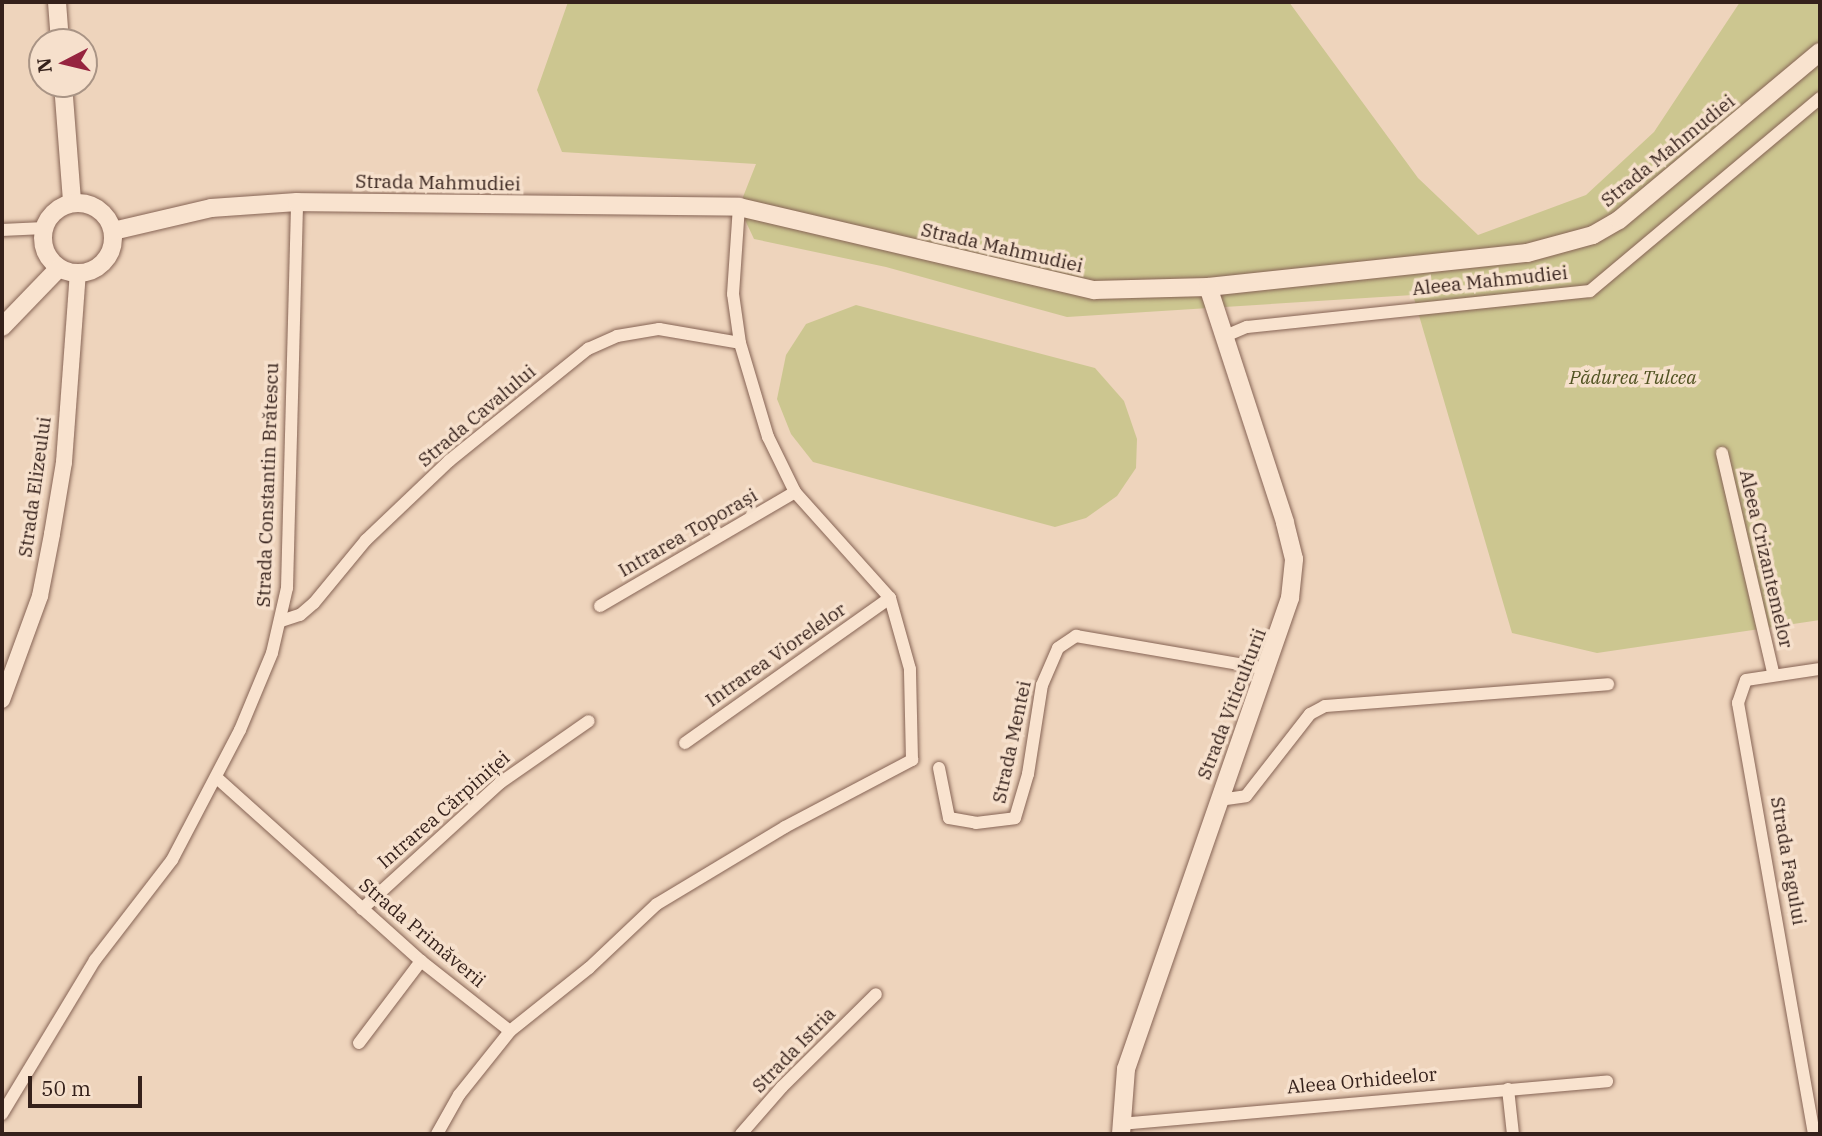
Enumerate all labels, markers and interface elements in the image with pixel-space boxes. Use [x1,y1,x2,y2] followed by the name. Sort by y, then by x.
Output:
[28,28,98,98] north arrow
[31,56,57,74] text: N
[1597,90,1739,212] street label: Strada Mahmudiei
[355,170,521,196] street label: Strada Mahmudiei
[919,218,1085,278] street label: Strada Mahmudiei
[1411,261,1569,301] street label: Aleea Mahmudiei
[414,360,540,472] street label: Strada Cavalului
[252,362,284,608] street label: Strada Constantin Brătescu
[1569,367,1697,389] park label: Pădurea Tulcea
[14,415,56,559] street label: Strada Elizeului
[1734,468,1798,650] street label: Aleea Crizantemelor
[614,484,762,582] street label: Intrarea Toporași
[701,598,851,712] street label: Intrarea Viorelelor
[1193,625,1271,783] street label: Strada Viticulturii
[988,679,1036,805] street label: Strada Mentei
[373,746,515,874] street label: Intrarea Cărpiniței
[1765,795,1811,927] street label: Strada Fagului
[354,874,490,992] street label: Strada Primăverii
[748,1002,840,1098] street label: Strada Istria
[32,1062,145,1106] scale bar
[1286,1063,1438,1099] street label: Aleea Orhideelor
[41,1074,91,1102] text: 50 m

